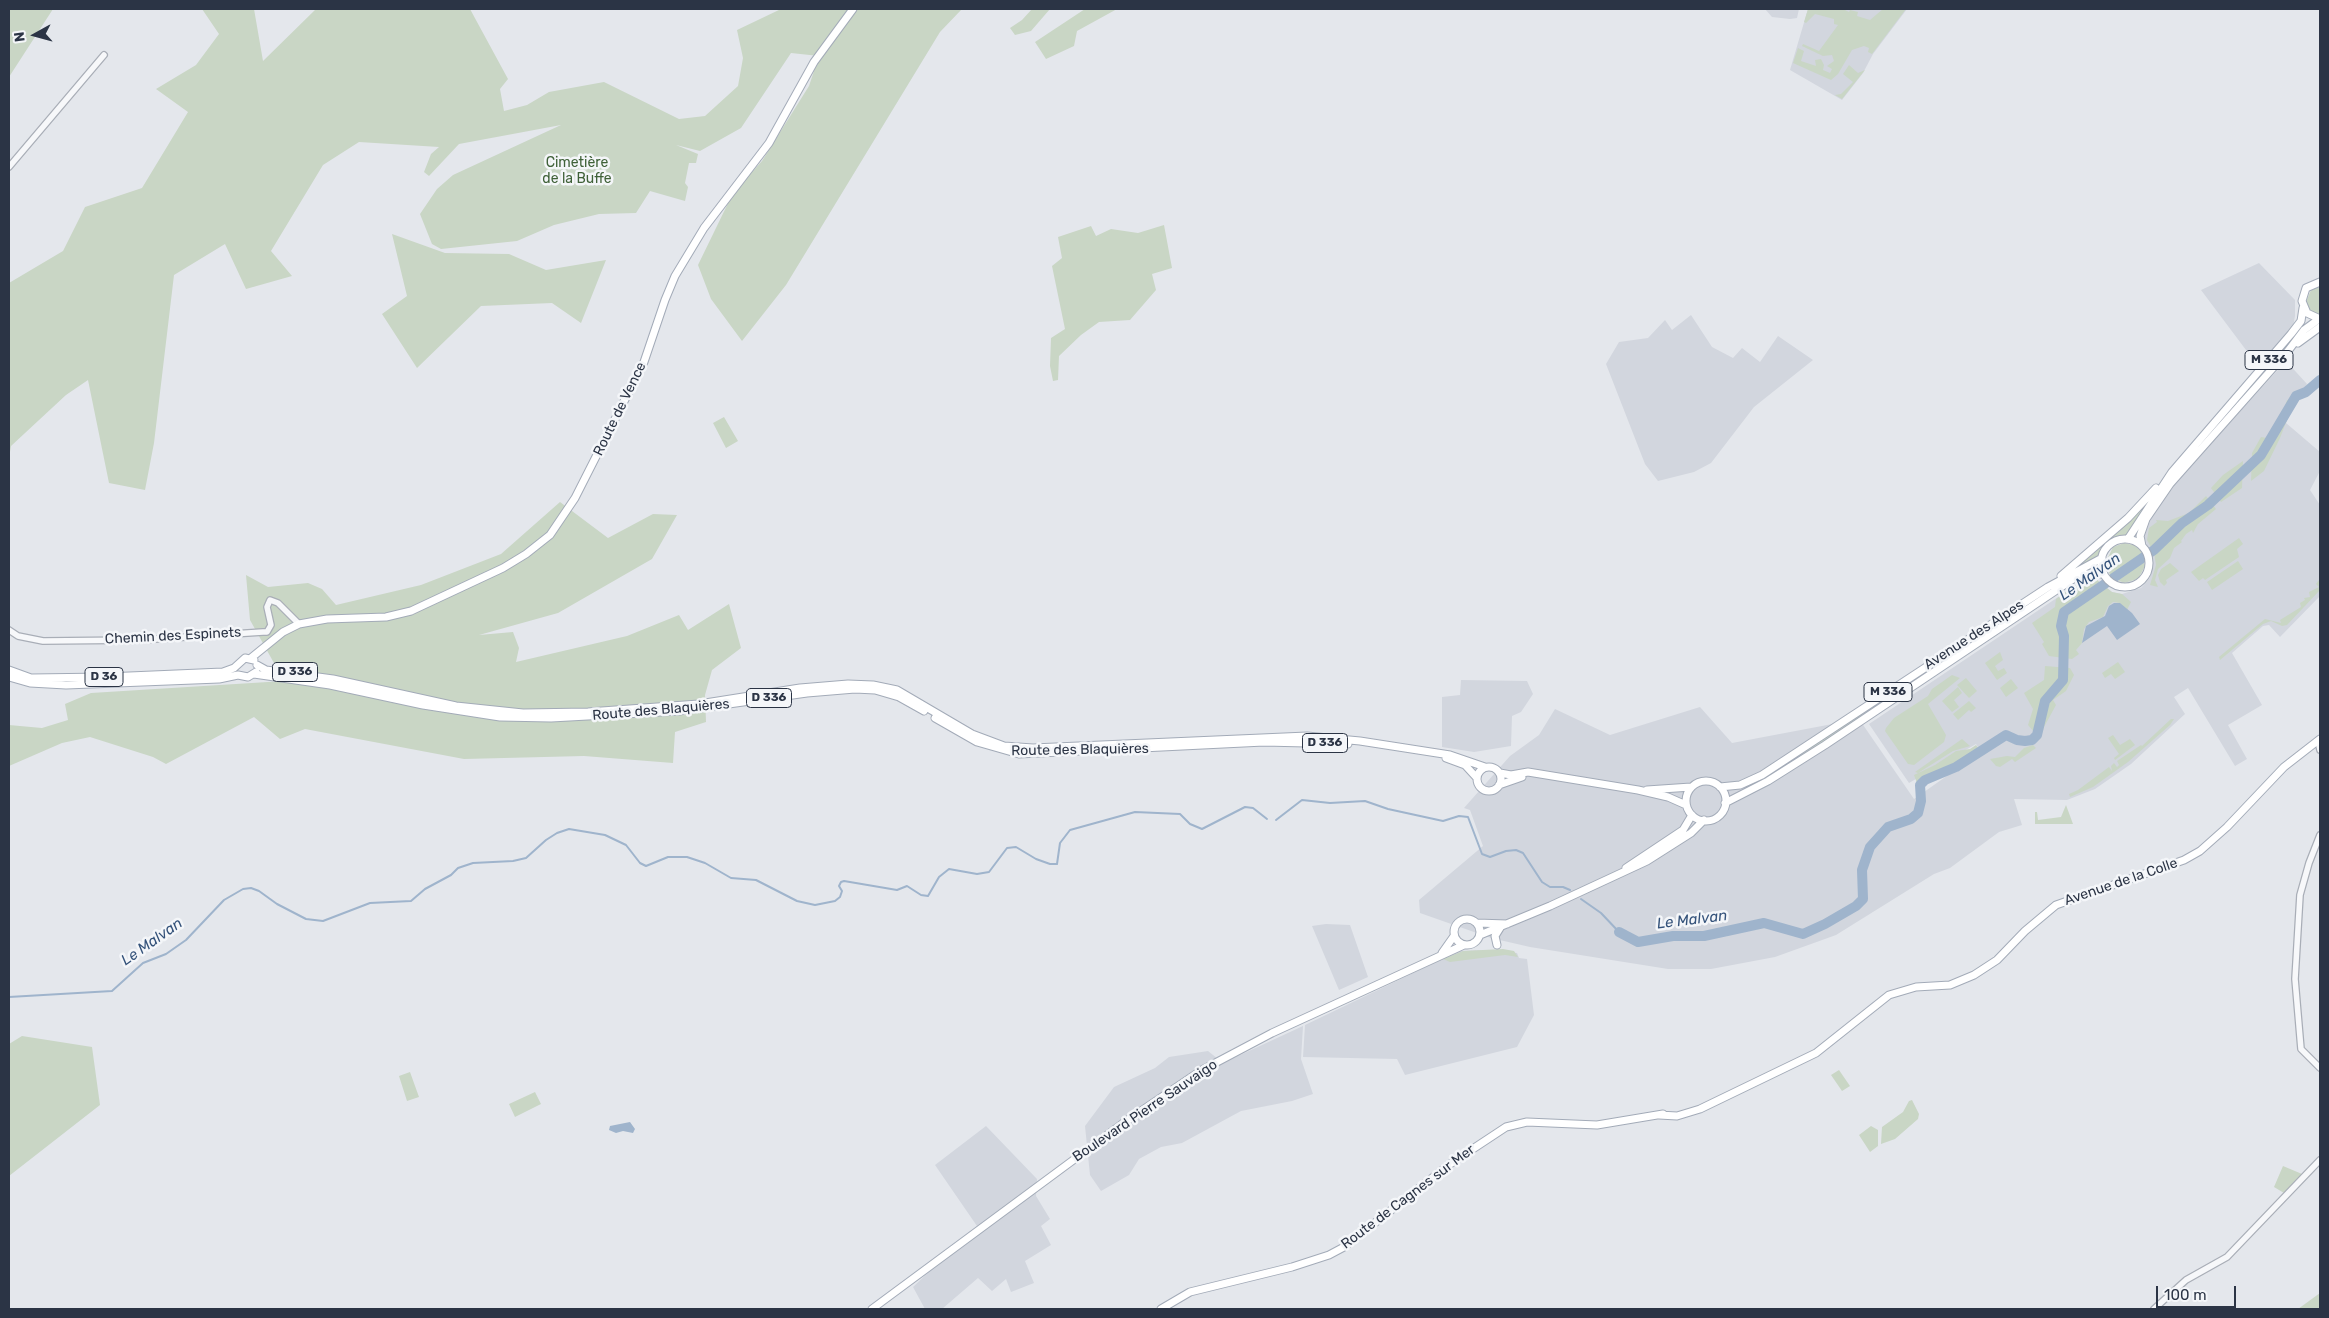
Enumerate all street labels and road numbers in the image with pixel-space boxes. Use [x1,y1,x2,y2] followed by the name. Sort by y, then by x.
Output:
[2245,350,2293,370] road number: M 336
[590,359,650,459] street label: Route de Vence
[1921,597,2027,673] street label: Avenue des Alpes
[104,624,242,648] street label: Chemin des Espinets
[272,662,318,682] road number: D 336
[85,668,123,686] road number: D 36
[1864,682,1912,702] road number: M 336
[746,688,792,708] road number: D 336
[592,696,730,724] street label: Route des Blaquières
[1302,734,1348,752] road number: D 336
[1011,740,1149,760] street label: Route des Blaquières
[2062,855,2180,909] street label: Avenue de la Colle
[1070,1056,1220,1166] street label: Boulevard Pierre Sauvaigo
[1338,1141,1478,1253] street label: Route de Cagnes sur Mer

